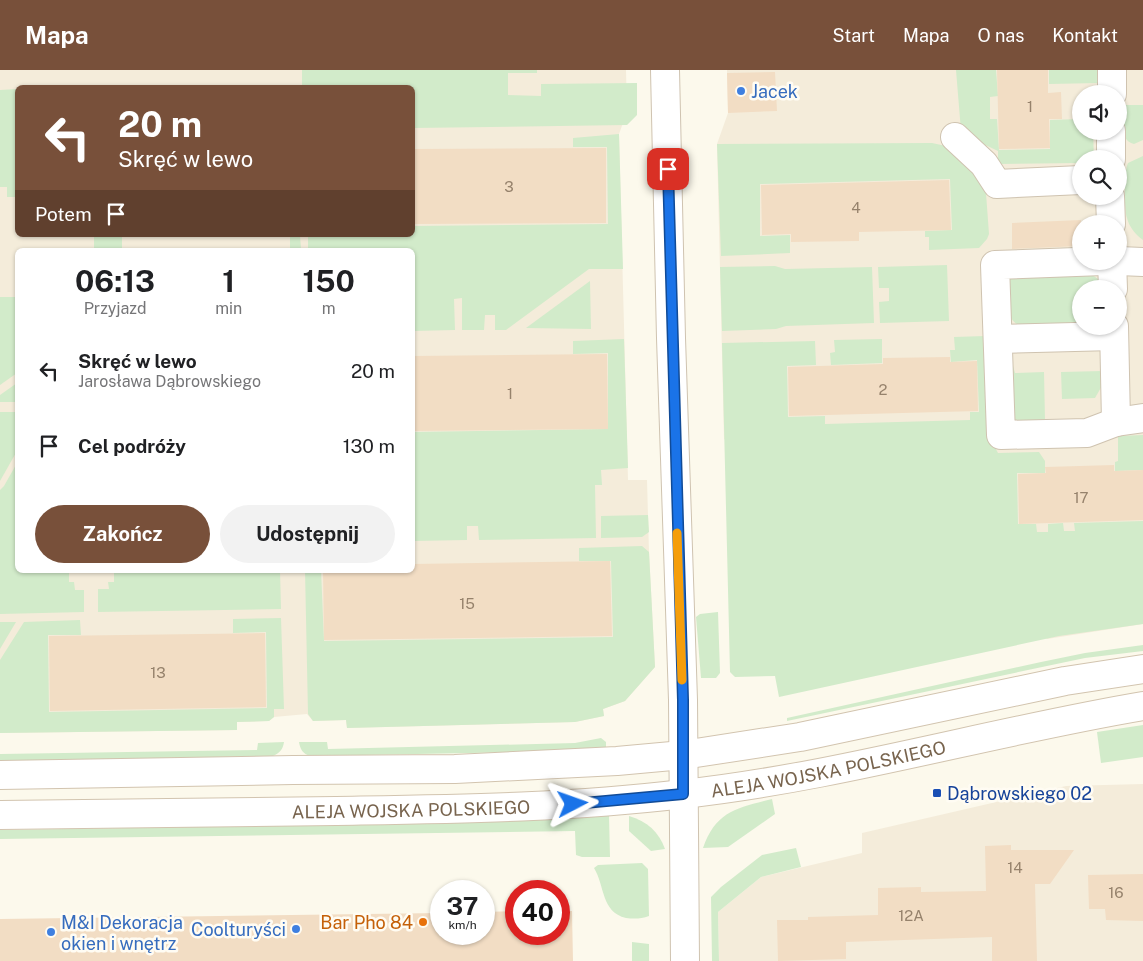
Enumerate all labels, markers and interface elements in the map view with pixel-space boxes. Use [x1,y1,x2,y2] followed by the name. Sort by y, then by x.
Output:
[25,21,89,49] text: Mapa
[833,25,875,46] text: Start
[903,25,949,46] text: Mapa
[977,25,1024,46] text: O nas
[1052,25,1118,46] text: Kontakt
[751,81,798,102] place label: Jacek
[735,85,747,97] marker: Jacek
[1072,85,1127,335] map controls
[1072,85,1127,140] button: sound
[1027,98,1033,115] house number: 1
[118,104,202,145] text: 20 m
[35,105,100,170] icon: left
[118,146,253,172] text: Skręć w lewo
[647,148,689,190] pin
[1072,150,1127,205] button: search
[654,155,682,183] icon: arrive
[504,178,514,195] house number: 3
[851,199,861,216] house number: 4
[102,200,130,228] icon: arrive
[35,203,92,225] text: Potem
[1072,215,1127,270] button: +
[75,263,155,299] text: 06:13
[222,263,235,299] text: 1
[302,263,355,299] text: 150
[1072,280,1127,335] button: −
[84,299,147,318] text: Przyjazd
[215,299,242,318] text: min
[322,299,336,318] text: m
[78,350,197,372] text: Skręć w lewo
[35,357,63,385] icon: left
[351,360,395,382] text: 20 m
[78,372,261,391] text: Jarosława Dąbrowskiego
[879,381,888,398] house number: 2
[507,385,513,402] house number: 1
[35,432,63,460] icon: arrive
[78,435,186,457] text: Cel podróży
[343,435,395,457] text: 130 m
[1073,489,1089,506] house number: 17
[35,505,210,563] button: Zakończ
[220,505,395,563] button: Udostępnij
[459,595,475,612] house number: 15
[150,664,166,681] house number: 13
[709,736,948,801] street label: ALEJA WOJSKA POLSKIEGO
[546,777,598,829] position arrow
[947,783,1092,804] place label: Dąbrowskiego 02
[931,787,943,799] marker: Dąbrowskiego 02
[291,796,531,822] street label: ALEJA WOJSKA POLSKIEGO
[1007,859,1023,876] house number: 14
[505,880,570,945] speed limit sign: 40
[1108,884,1124,901] house number: 16
[447,891,478,921] text: 37
[898,907,924,924] house number: 12A
[61,912,183,954] place label: M&I Dekoracja okien i wnętrz
[320,912,413,933] place label: Bar Pho 84
[417,916,429,928] marker: Bar Pho 84
[448,918,477,932] text: km/h
[191,919,286,940] place label: Coolturyści
[290,923,302,935] marker: Coolturyści
[45,926,57,938] marker: M&I Dekoracja okien i wnętrz

